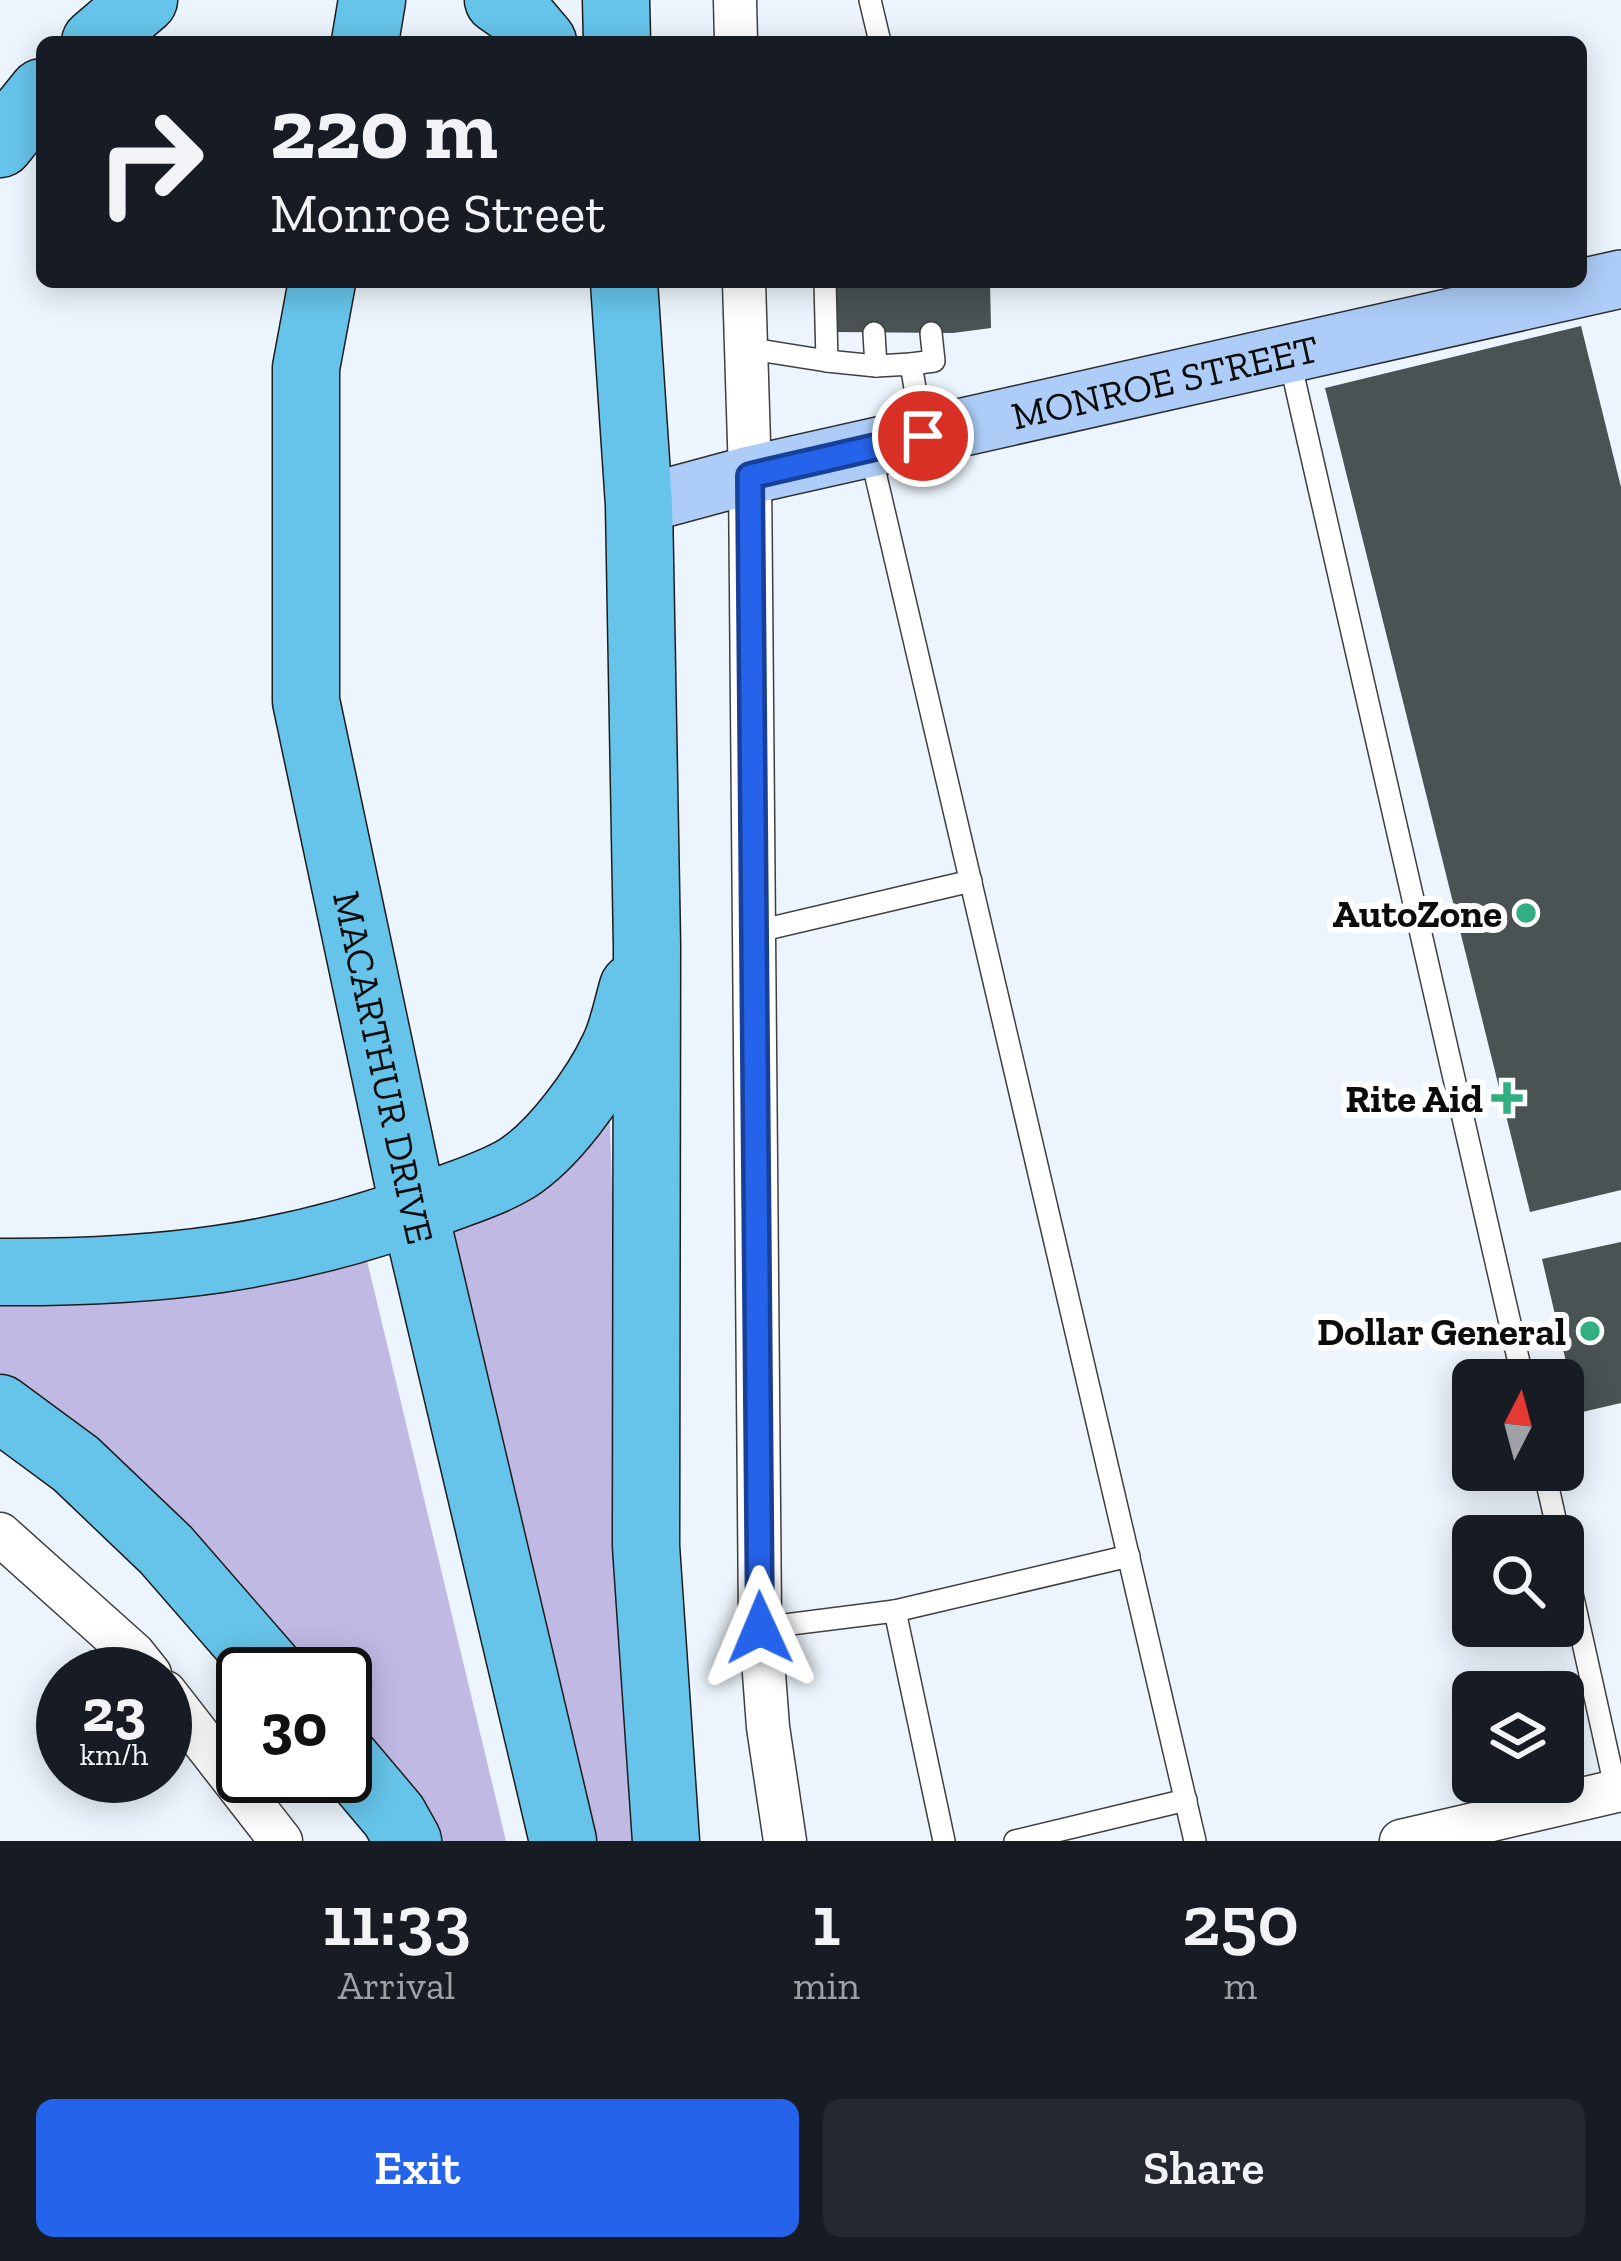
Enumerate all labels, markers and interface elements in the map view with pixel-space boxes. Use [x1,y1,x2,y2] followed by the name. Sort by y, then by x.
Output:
[270,79,498,180] text: 220 m
[72,84,228,240] icon: right
[270,181,605,246] text: Monroe Street
[1007,325,1323,440] street label: MONROE STREET
[872,385,974,487] pin
[890,403,956,469] icon: arrive
[323,887,444,1249] street label: MACARTHUR DRIVE
[1333,890,1502,937] place label: AutoZone
[1513,900,1539,926] marker: AutoZone
[1345,1075,1483,1122] place label: Rite Aid
[1494,1085,1520,1111] marker: Rite Aid
[1317,1308,1566,1355] place label: Dollar General
[1577,1318,1603,1344] marker: Dollar General
[1452,1359,1584,1491] north arrow
[1452,1359,1584,1803] map controls
[1452,1515,1584,1647] button: search
[697,1565,823,1691] position arrow
[216,1647,372,1803] speed limit sign: 30
[1452,1671,1584,1803] button: layers
[82,1674,146,1746] text: 23
[80,1737,148,1773] text: km/h
[322,1877,471,1963] text: 11:33
[812,1877,841,1963] text: 1
[1182,1877,1299,1963] text: 250
[338,1962,455,2009] text: Arrival
[793,1962,860,2009] text: min
[1224,1962,1257,2009] text: m
[36,2099,799,2237] button: Exit
[823,2099,1585,2237] button: Share

